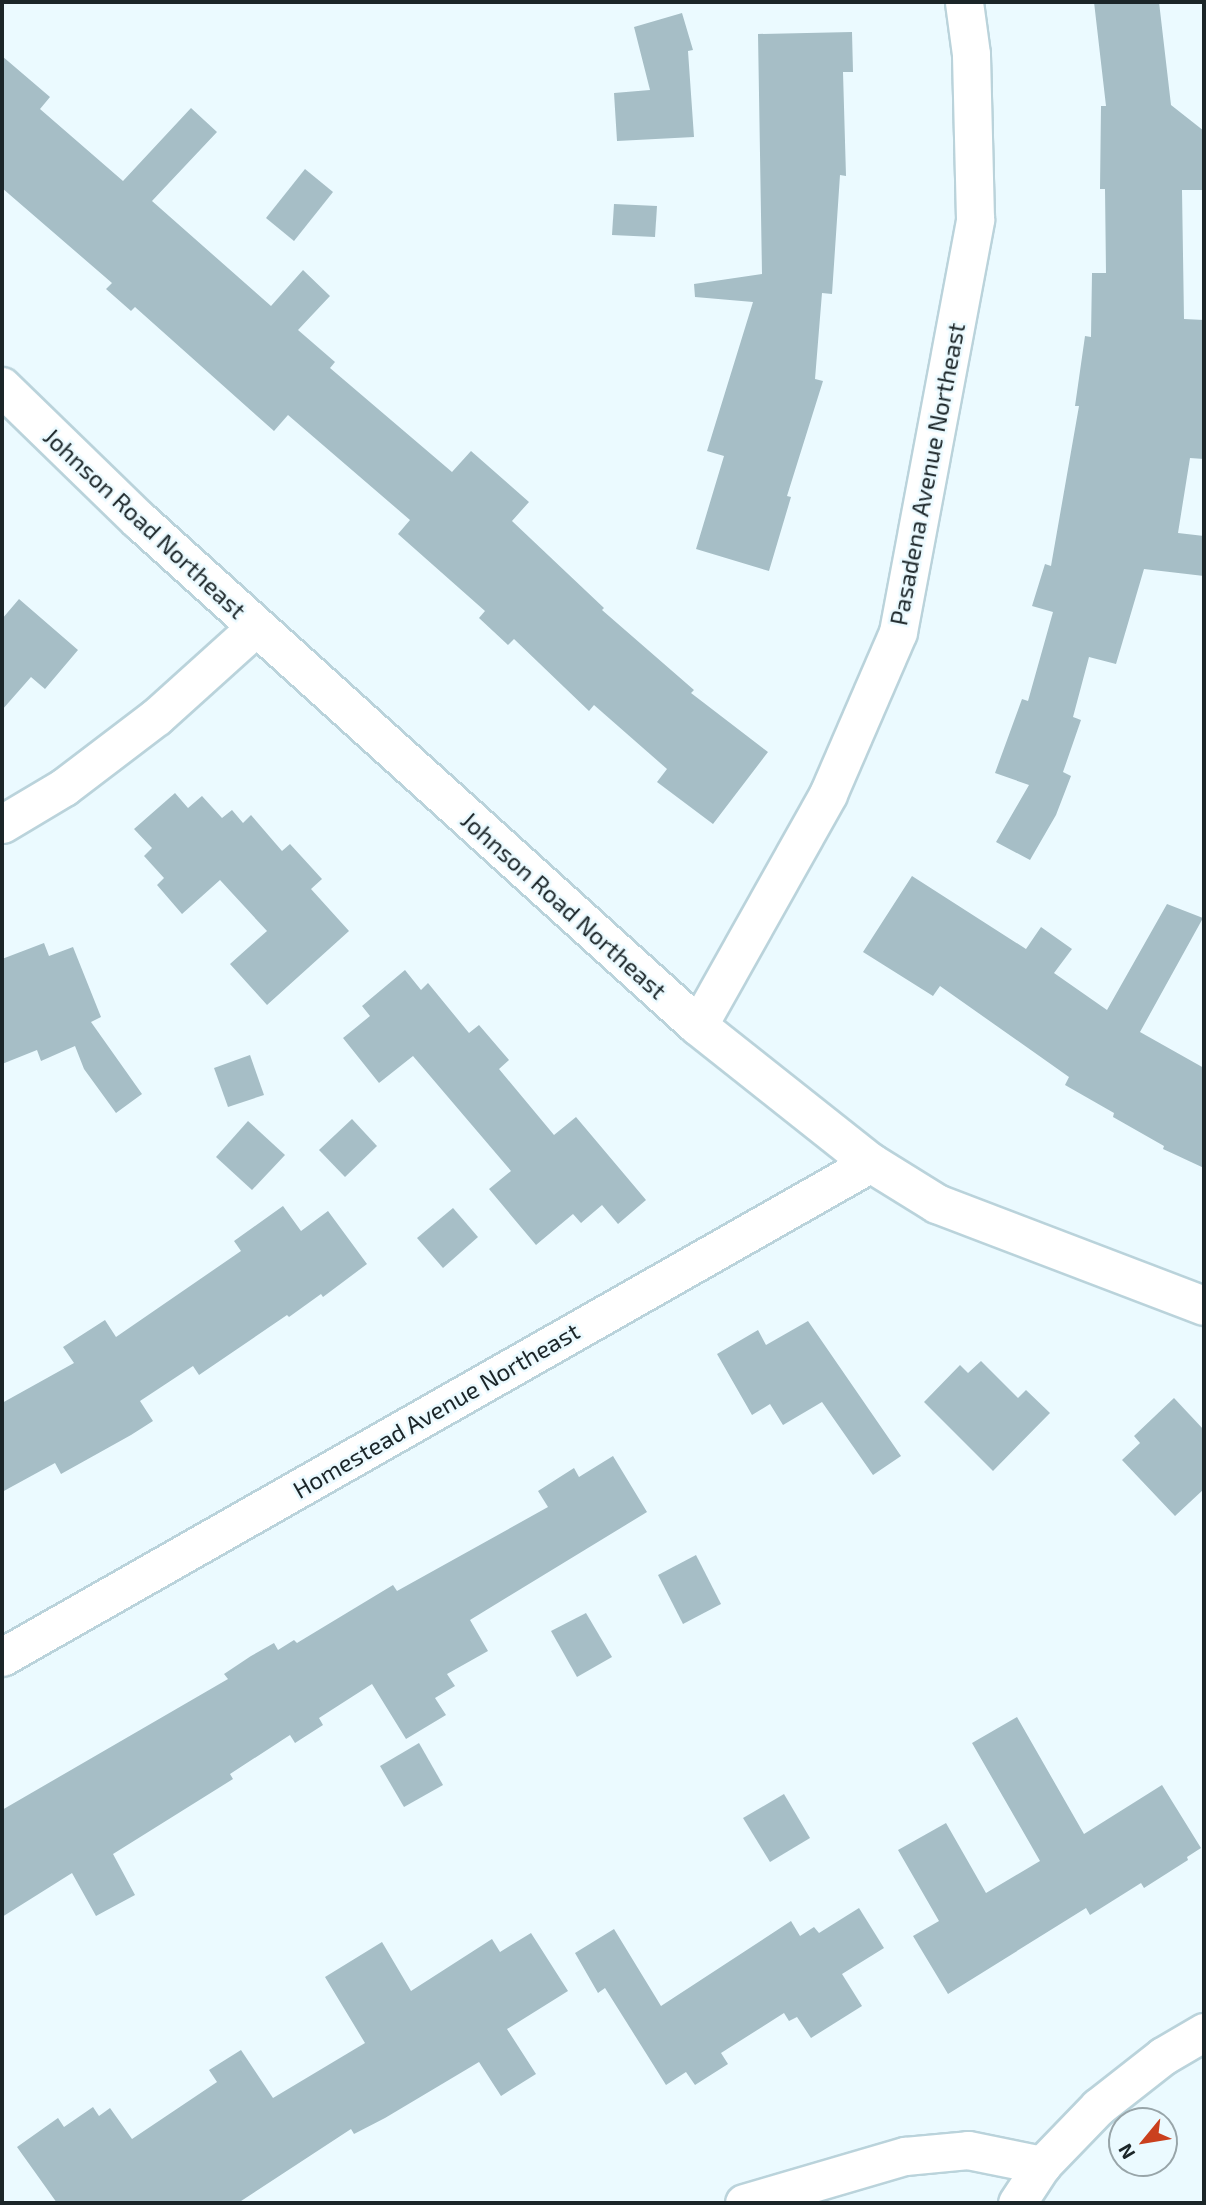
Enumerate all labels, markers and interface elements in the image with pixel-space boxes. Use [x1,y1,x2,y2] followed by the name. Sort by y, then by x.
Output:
[883,320,971,628] street label: Pasadena Avenue Northeast
[38,422,252,624] street label: Johnson Road Northeast
[455,805,673,1005] street label: Johnson Road Northeast
[287,1316,585,1504] street label: Homestead Avenue Northeast
[1108,2107,1178,2177] north arrow
[1113,2140,1140,2163] text: N

